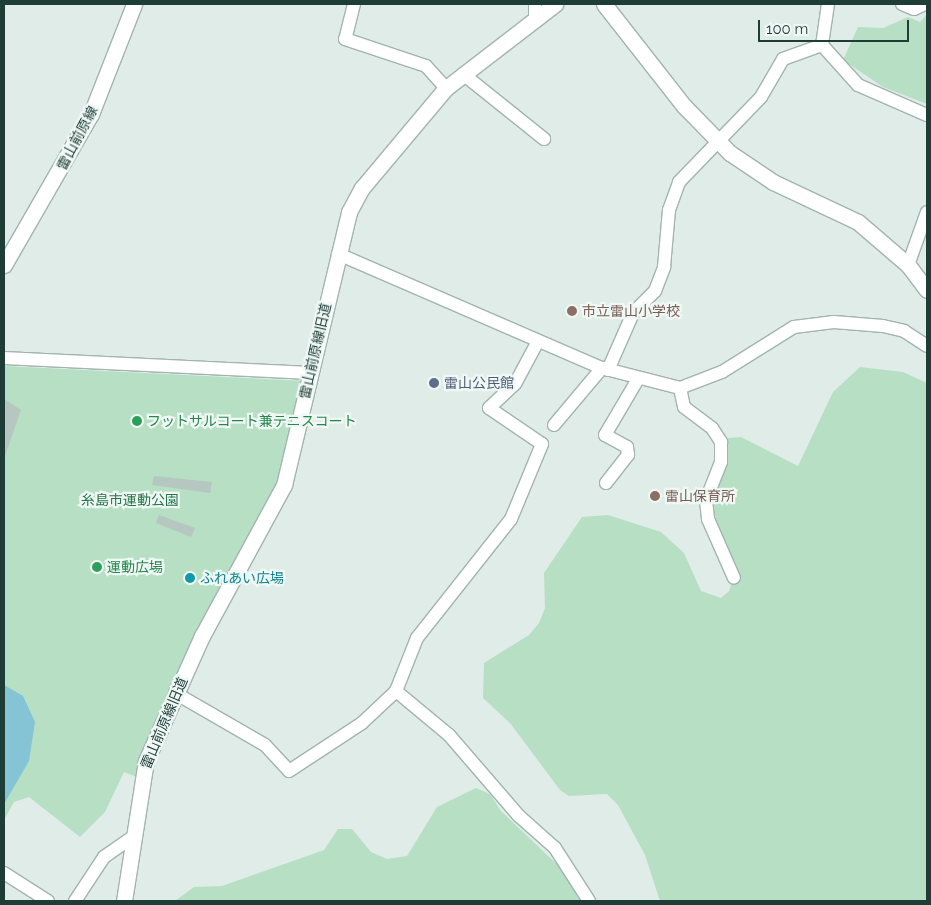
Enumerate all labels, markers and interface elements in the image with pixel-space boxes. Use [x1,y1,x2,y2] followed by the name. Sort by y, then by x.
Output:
[761,10,912,42] scale bar
[766,20,808,38] text: 100 m
[53,103,101,173] street label: 雷山前原線
[296,301,334,401] street label: 雷山前原線旧道
[582,303,680,319] place label: 市立雷山小学校
[566,305,578,317] marker: 市立雷山小学校
[444,375,514,391] place label: 雷山公民館
[428,377,440,389] marker: 雷山公民館
[147,413,357,429] place label: フットサルコート兼テニスコート
[131,415,143,427] marker: フットサルコート兼テニスコート
[665,488,735,504] place label: 雷山保育所
[649,490,661,502] marker: 雷山保育所
[81,492,179,508] park label: 糸島市運動公園
[107,559,163,575] place label: 運動広場
[91,561,103,573] marker: 運動広場
[200,570,284,586] place label: ふれあい広場
[184,572,196,584] marker: ふれあい広場
[137,675,191,771] street label: 雷山前原線旧道

